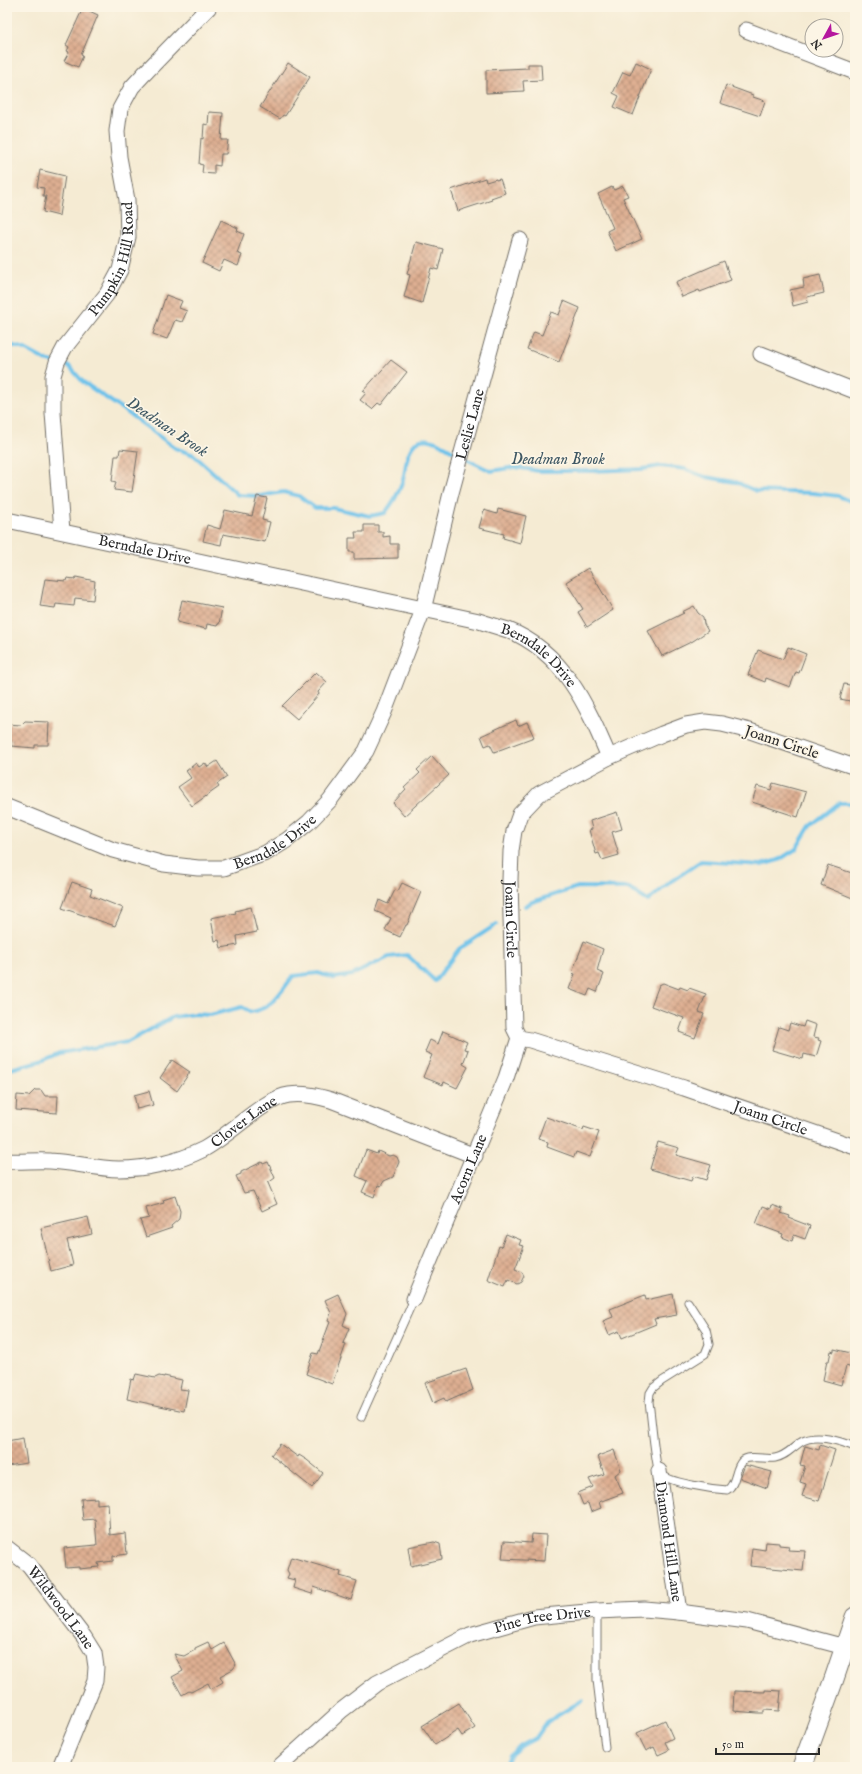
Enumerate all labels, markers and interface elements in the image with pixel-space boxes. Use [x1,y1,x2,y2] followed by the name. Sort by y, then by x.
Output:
[804,18,844,58] north arrow
[808,35,826,53] text: N
[84,201,138,320] street label: Pumpkin Hill Road
[451,387,489,462] street label: Leslie Lane
[122,393,212,462] water label: Deadman Brook
[511,450,605,470] water label: Deadman Brook
[97,531,193,569] street label: Berndale Drive
[498,619,581,691] street label: Berndale Drive
[740,721,822,763] street label: Joann Circle
[231,811,321,874] street label: Berndale Drive
[500,879,521,958] street label: Joann Circle
[207,1091,280,1152] street label: Clover Lane
[729,1096,810,1140] street label: Joann Circle
[445,1131,492,1208] street label: Acorn Lane
[651,1480,686,1603] street label: Diamond Hill Lane
[23,1562,98,1653] street label: Wildwood Lane
[492,1603,592,1638] street label: Pine Tree Drive
[716,1730,819,1756] scale bar
[722,1737,744,1752] text: 50 m

